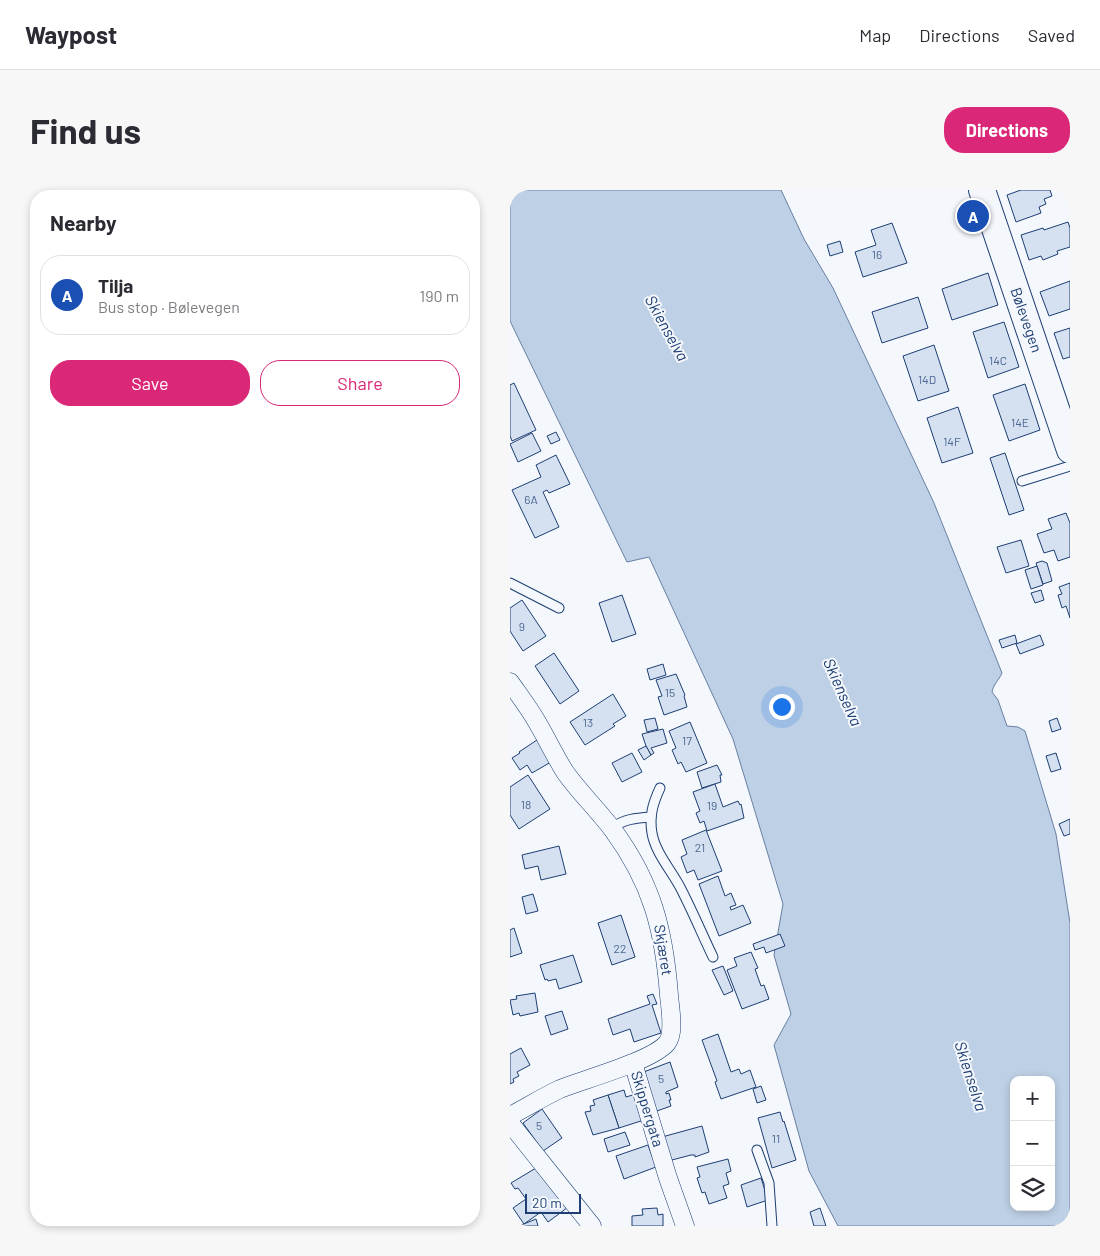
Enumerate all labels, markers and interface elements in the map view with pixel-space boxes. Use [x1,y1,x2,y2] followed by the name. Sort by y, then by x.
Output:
[25,20,117,49] text: Waypost
[859,24,891,46] text: Map
[919,24,1000,46] text: Directions
[1028,24,1075,46] text: Saved
[944,107,1070,153] button: Directions
[30,109,141,151] text: Find us
[957,197,989,235] pin: A
[50,210,116,235] text: Nearby
[872,247,882,261] house number: 16
[98,274,133,297] text: Tilja
[1007,285,1046,355] street label: Bølevegen
[62,286,72,305] text: A
[420,286,459,305] text: 190 m
[642,292,693,364] water label: Skienselva
[98,297,240,316] text: Bus stop · Bølevegen
[989,353,1007,367] house number: 14C
[50,360,250,406] button: Save
[260,360,460,406] button: Share
[918,372,936,386] house number: 14D
[1011,415,1029,429] house number: 14E
[943,434,961,448] house number: 14F
[524,492,538,506] house number: 6A
[519,619,525,633] house number: 9
[820,655,867,729] water label: Skienselva
[665,685,675,699] house number: 15
[769,694,795,720] your location
[583,715,593,729] house number: 13
[682,733,692,747] house number: 17
[521,797,531,811] house number: 18
[707,798,717,812] house number: 19
[695,840,705,854] house number: 21
[651,923,677,977] street label: Skjæret
[614,941,626,955] house number: 22
[951,1039,992,1113] water label: Skienselva
[628,1068,668,1149] street label: Skippergata
[658,1071,664,1085] house number: 5
[1010,1076,1055,1211] map controls
[1010,1076,1055,1121] button: +
[536,1118,542,1132] house number: 5
[1010,1121,1055,1166] button: −
[772,1131,780,1145] house number: 11
[1010,1166,1055,1211] button: layers
[525,1191,581,1214] scale bar
[532,1194,562,1211] text: 20 m

